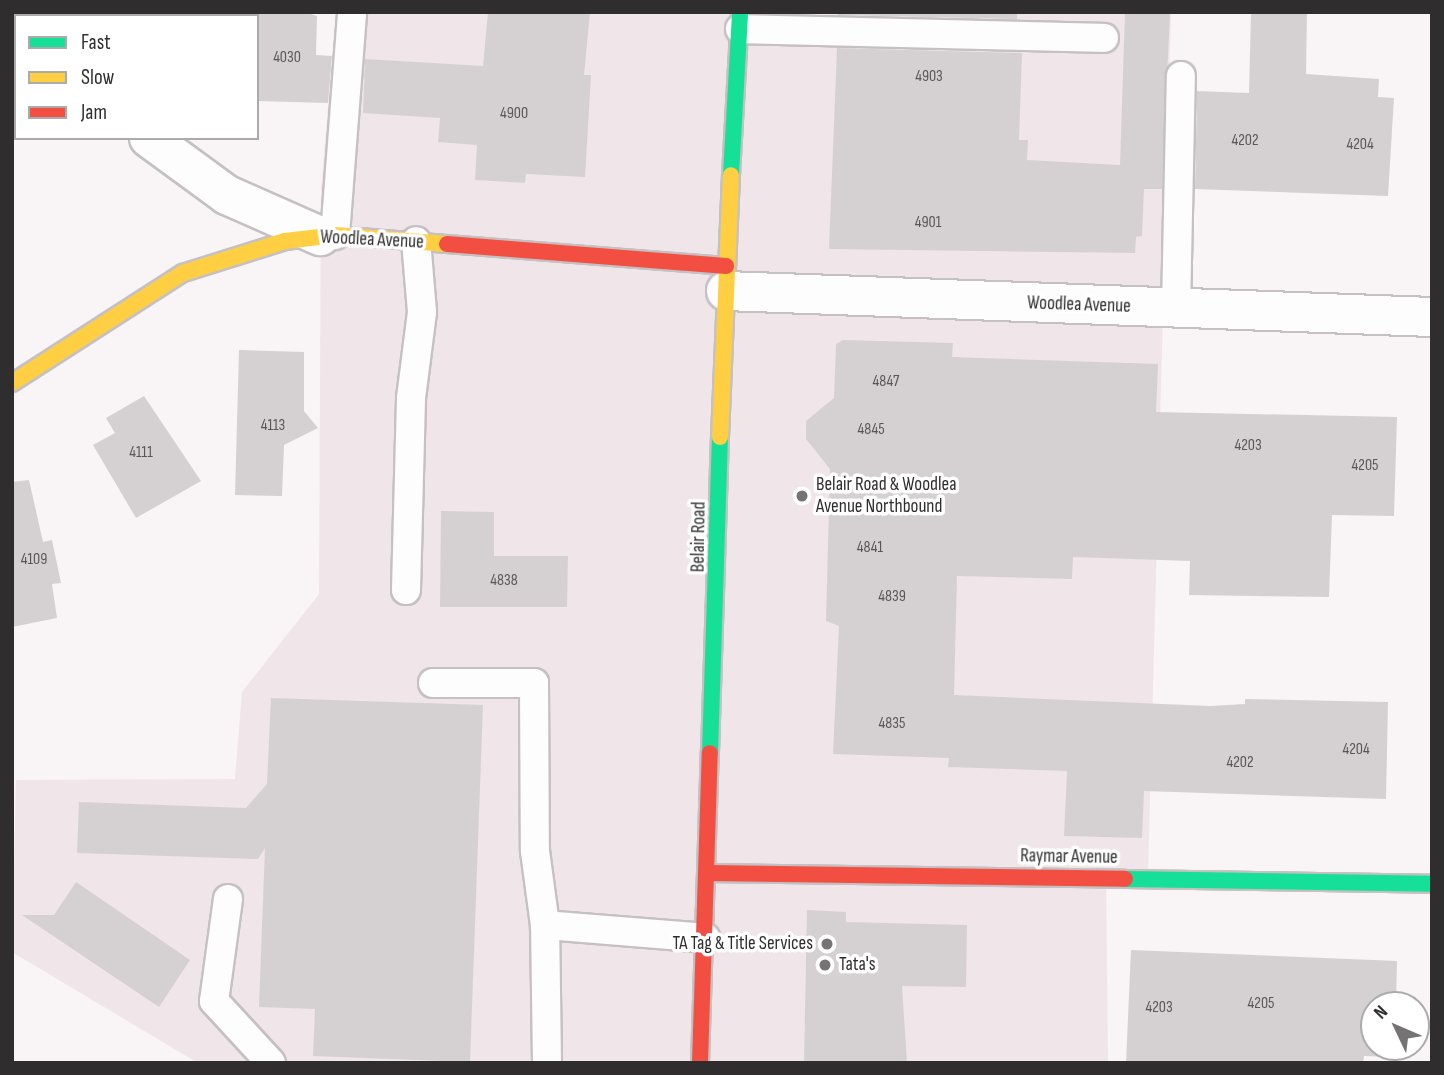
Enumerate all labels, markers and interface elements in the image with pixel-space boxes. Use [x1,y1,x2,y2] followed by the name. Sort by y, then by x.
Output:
[14,14,259,140] legend
[81,30,111,55] text: Fast
[273,48,301,68] house number: 4030
[81,65,114,90] text: Slow
[915,67,943,87] house number: 4903
[81,100,107,125] text: Jam
[500,104,528,124] house number: 4900
[1231,131,1259,151] house number: 4202
[1346,135,1374,155] house number: 4204
[915,213,941,233] house number: 4901
[320,226,424,254] street label: Woodlea Avenue
[1027,292,1131,318] street label: Woodlea Avenue
[872,372,900,392] house number: 4847
[261,416,285,436] house number: 4113
[857,420,885,440] house number: 4845
[1234,436,1262,456] house number: 4203
[129,443,153,463] house number: 4111
[1352,456,1378,476] house number: 4205
[816,474,956,518] place label: Belair Road & Woodlea Avenue Northbound
[794,488,810,504] marker: Belair Road & Woodlea Avenue Northbound
[687,502,711,572] street label: Belair Road
[857,538,883,558] house number: 4841
[21,550,47,570] house number: 4109
[490,571,518,591] house number: 4838
[878,587,906,607] house number: 4839
[879,714,905,734] house number: 4835
[1342,740,1370,760] house number: 4204
[1226,753,1254,773] house number: 4202
[1020,845,1118,869] street label: Raymar Avenue
[672,933,813,955] place label: TA Tag & Title Services
[819,936,835,952] marker: TA Tag & Title Services
[839,954,876,976] place label: Tata's
[817,957,833,973] marker: Tata's
[1360,991,1430,1061] north arrow
[1248,994,1274,1014] house number: 4205
[1145,998,1173,1018] house number: 4203
[1369,1001,1393,1024] text: N

